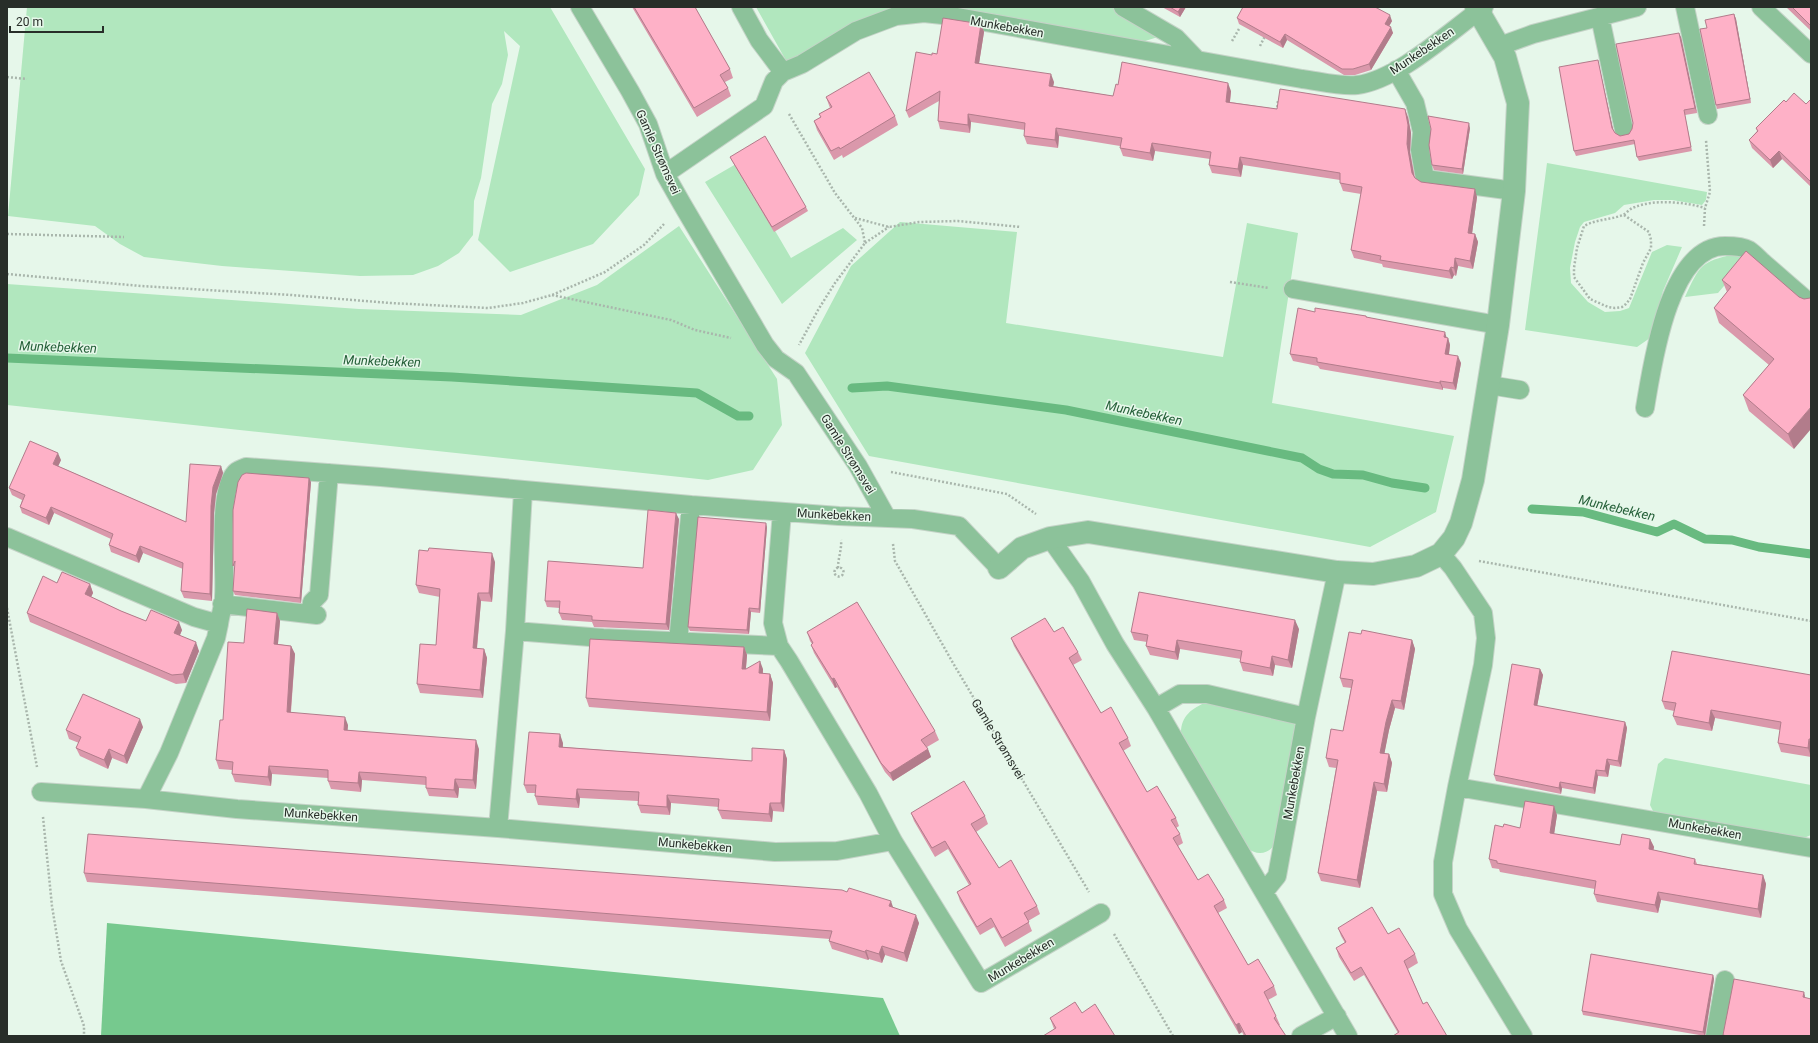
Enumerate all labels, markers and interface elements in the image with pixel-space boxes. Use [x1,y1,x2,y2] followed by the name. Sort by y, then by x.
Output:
[10,8,103,34] scale bar
[969,14,1045,40] street label: Munkebekken
[16,15,43,29] text: 20 m
[1387,24,1457,78] street label: Munkebekken
[633,108,683,197] street label: Gamle Strømsvei
[19,338,97,356] water label: Munkebekken
[343,352,421,370] water label: Munkebekken
[1104,398,1184,428] water label: Munkebekken
[818,412,878,496] street label: Gamle Strømsvei
[1577,492,1657,524] water label: Munkebekken
[797,506,871,524] street label: Munkebekken
[969,696,1028,782] street label: Gamle Strømsvei
[1281,745,1307,821] street label: Munkebekken
[284,805,358,825] street label: Munkebekken
[1667,816,1743,842] street label: Munkebekken
[657,835,733,855] street label: Munkebekken
[986,935,1056,985] street label: Munkebekken

